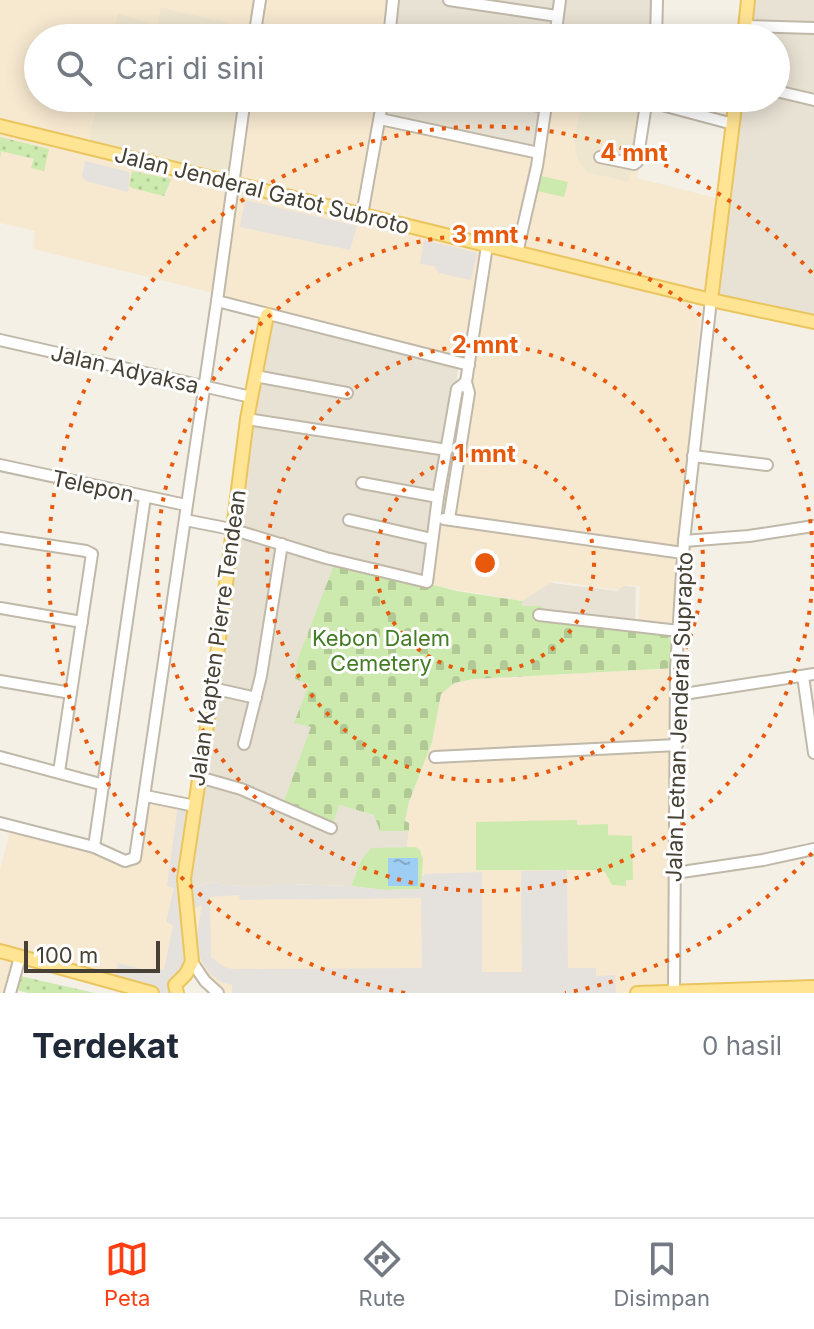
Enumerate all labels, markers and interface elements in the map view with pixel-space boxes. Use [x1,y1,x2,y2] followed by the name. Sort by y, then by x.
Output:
[24,24,790,112] search box
[52,46,96,90] icon: search
[116,50,264,86] text: Cari di sini
[600,138,668,167] text: 4 mnt
[112,141,412,239] street label: Jalan Jenderal Gatot Subroto
[452,220,519,249] text: 3 mnt
[452,330,518,359] text: 2 mnt
[48,339,202,399] street label: Jalan Adyaksa
[454,439,516,468] text: 1 mnt
[50,465,136,507] street label: Telepon
[183,488,251,788] street label: Jalan Kapten Pierre Tendean
[471,549,499,577] centre of rings
[660,551,698,883] street label: Jalan Letnan Jenderal Suprapto
[312,625,450,676] park label: Kebon Dalem Cemetery
[24,937,160,973] scale bar
[36,942,98,968] text: 100 m
[32,1025,179,1066] text: Terdekat
[702,1030,782,1061] text: 0 hasil
[104,1237,150,1311] tab: Peta
[358,1237,405,1311] tab: Rute
[613,1237,710,1311] tab: Disimpan

